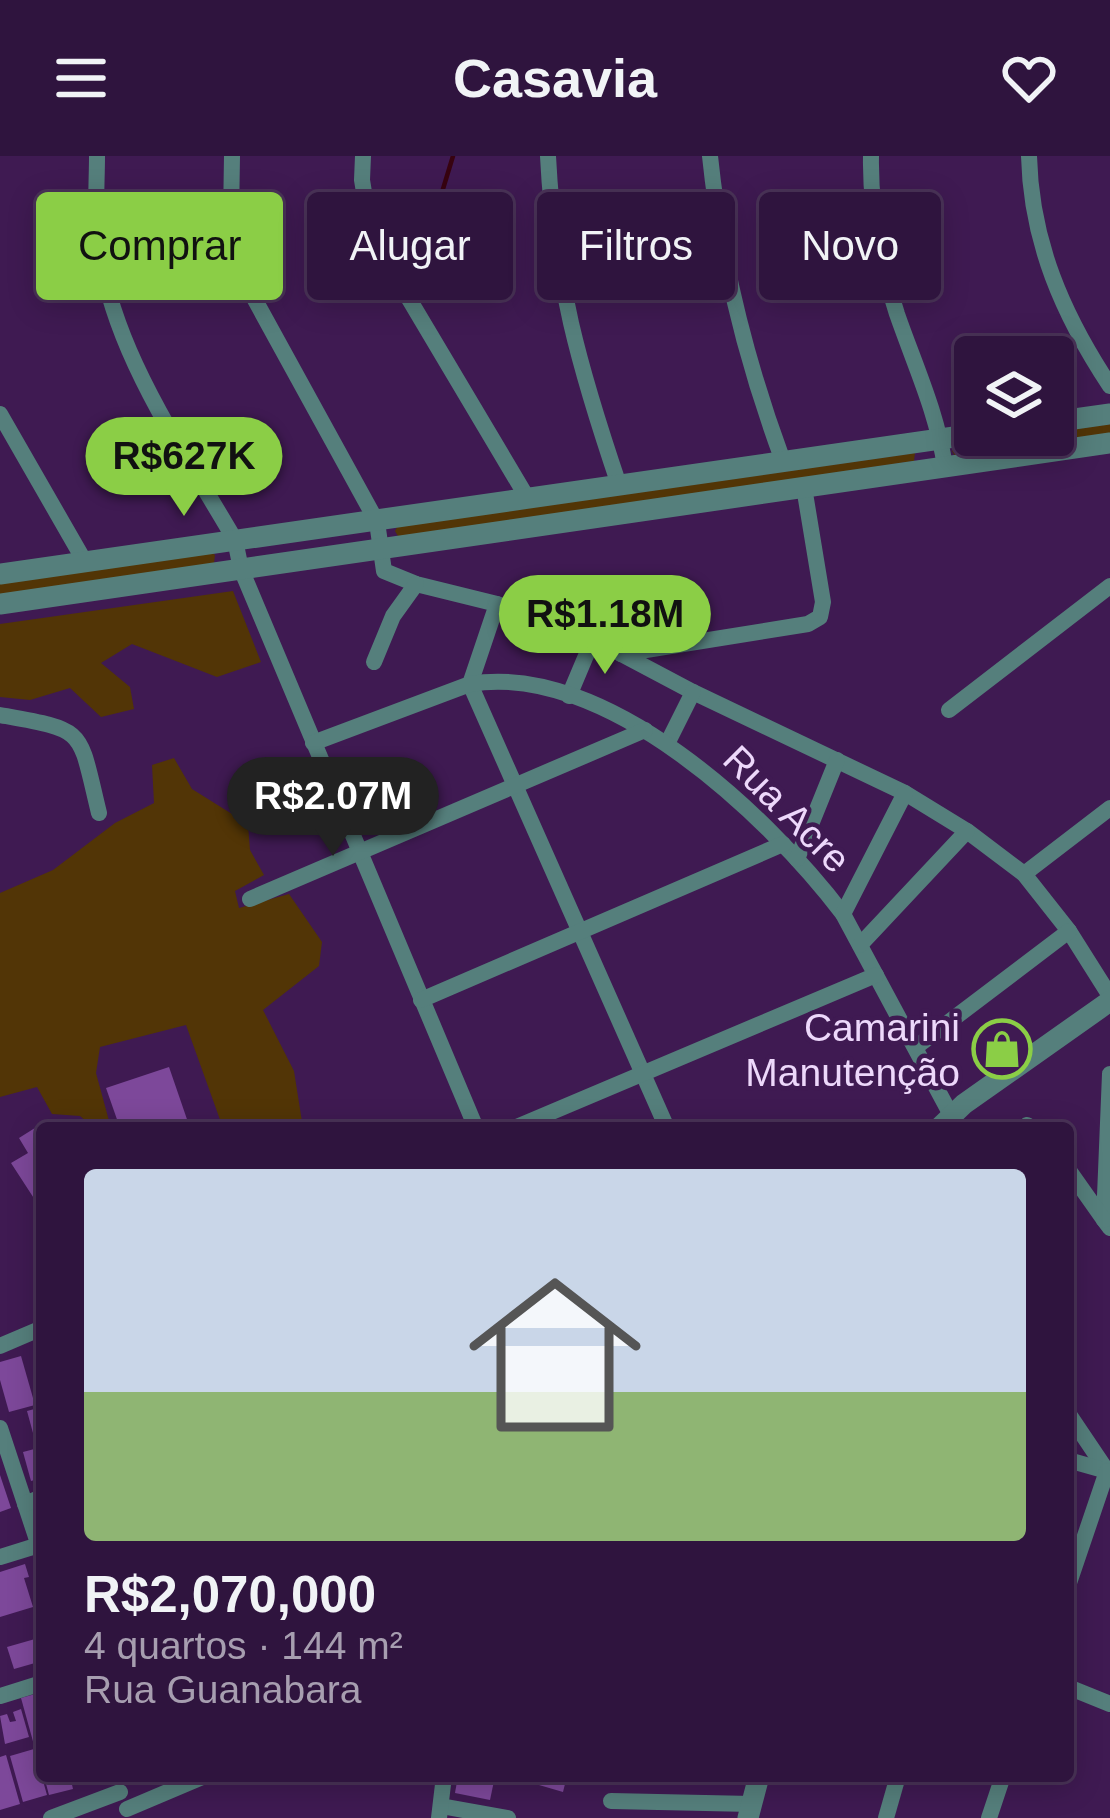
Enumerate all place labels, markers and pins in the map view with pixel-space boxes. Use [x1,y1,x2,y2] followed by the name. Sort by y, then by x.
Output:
[86,417,282,519] pin: R$627K
[494,575,716,677] pin: R$1.18M
[222,757,444,859] pin: R$2.07M
[745,1006,960,1094] place label: Camarini Manutenção
[971,1018,1033,1080] shop icon: Camarini Manutenção

